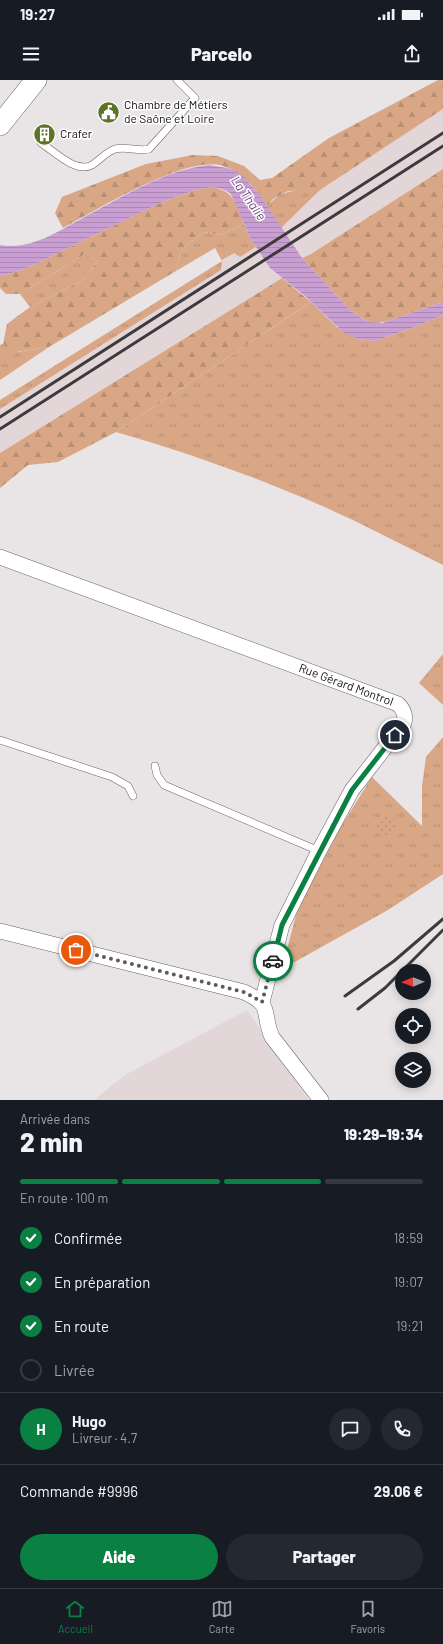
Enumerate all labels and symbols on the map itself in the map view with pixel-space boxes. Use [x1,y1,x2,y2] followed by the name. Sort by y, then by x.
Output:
[124,97,228,125] place label: Chambre de Métiers de Saône et Loire
[95,99,121,125] public building icon: Chambre de Métiers de Saône et Loire
[32,121,58,147] building icon: Crafer
[60,126,93,140] place label: Crafer
[228,173,270,223] water label: La Thalie
[297,660,396,708] street label: Rue Gérard Montrol
[378,718,412,752] pin
[59,933,93,967] pin
[253,941,293,981] courier
[395,964,431,1000] north arrow

